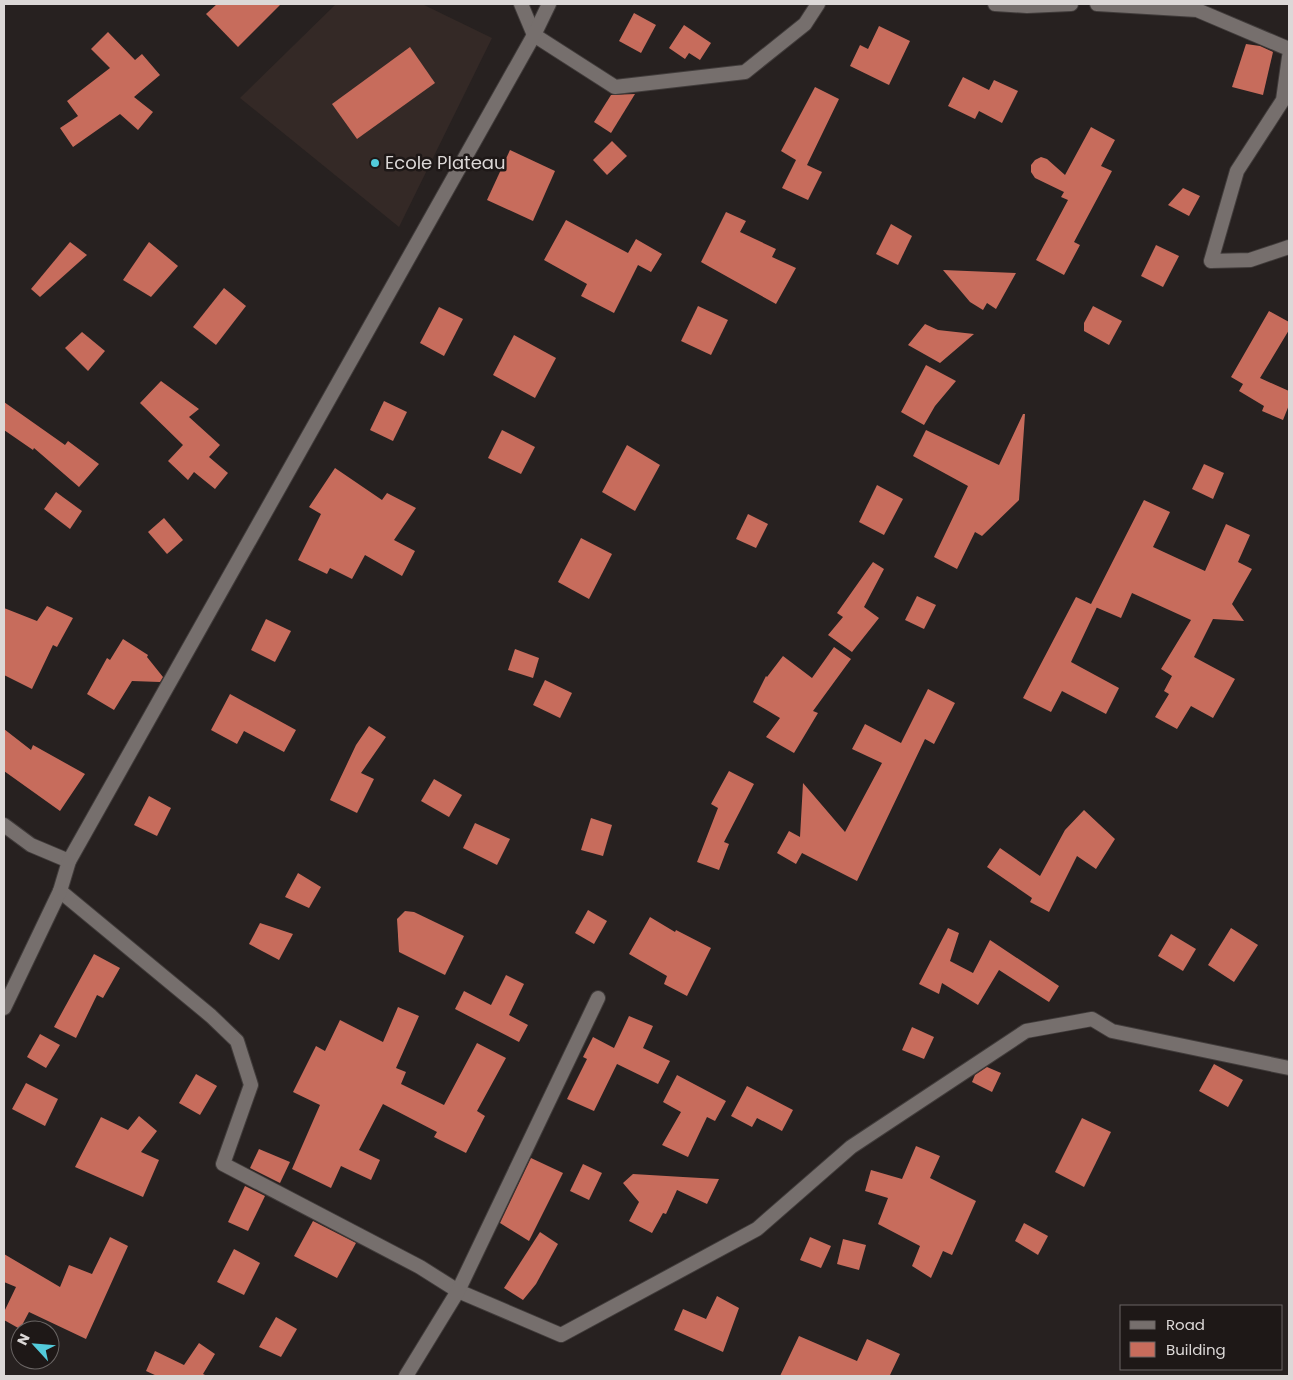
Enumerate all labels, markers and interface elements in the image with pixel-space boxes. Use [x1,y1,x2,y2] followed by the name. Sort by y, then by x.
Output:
[385,150,506,175] place label: Ecole Plateau
[369,157,381,169] marker: Ecole Plateau
[1120,1305,1283,1370] legend
[1166,1314,1205,1335] text: Road
[10,1320,60,1370] north arrow
[12,1330,35,1348] text: N
[1166,1339,1226,1360] text: Building

